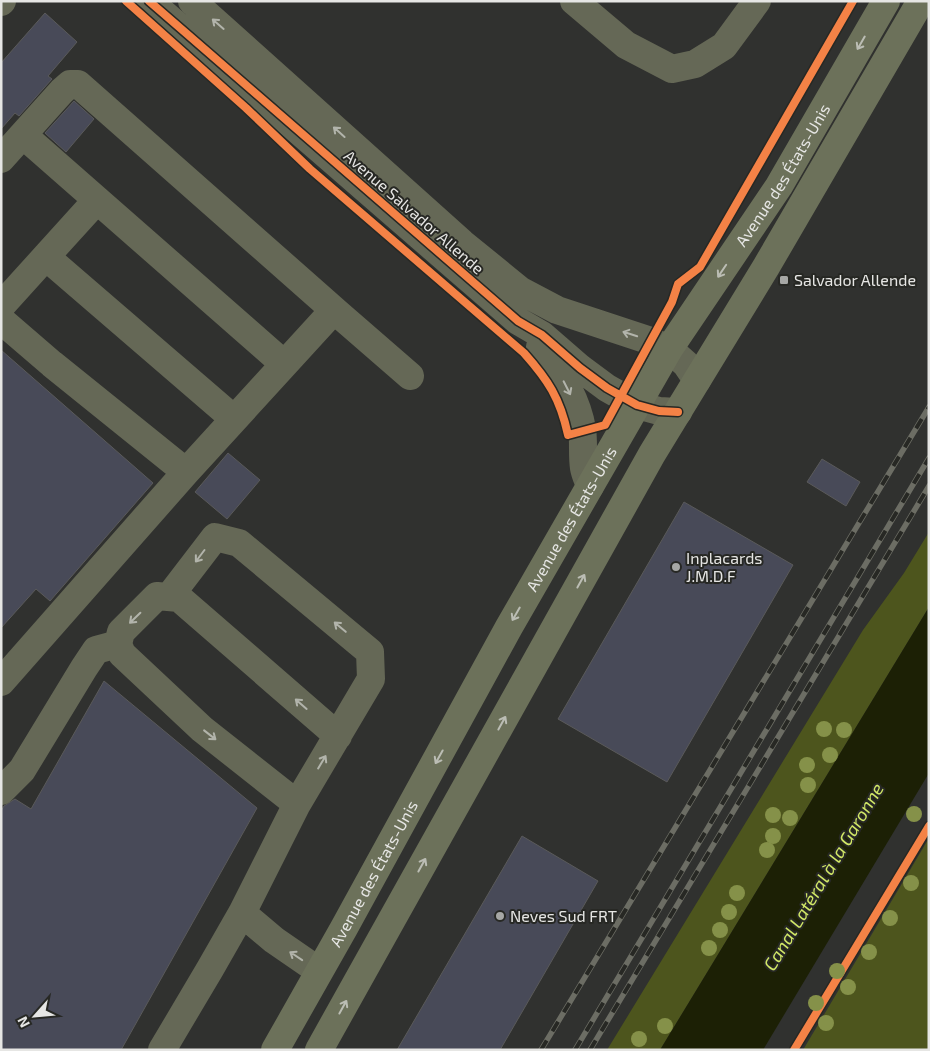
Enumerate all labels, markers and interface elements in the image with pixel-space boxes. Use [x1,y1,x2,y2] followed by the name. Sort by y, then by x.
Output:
[212,18,225,29] one-way arrow
[856,36,866,50] one-way arrow
[731,100,833,250] street label: Avenue des États-Unis
[333,126,346,138] one-way arrow
[340,146,488,278] street label: Avenue Salvador Allende
[717,264,727,278] one-way arrow
[794,270,916,289] place label: Salvador Allende
[778,274,790,286] marker: Salvador Allende
[623,328,639,338] one-way arrow
[562,381,572,396] one-way arrow
[522,443,620,595] street label: Avenue des États-Unis
[686,548,762,585] place label: Inplacards J.M.D.F
[195,549,206,562] one-way arrow
[670,561,682,573] marker: Inplacards J.M.D.F
[576,575,586,589] one-way arrow
[511,606,521,621] one-way arrow
[128,612,141,624] one-way arrow
[334,621,347,632] one-way arrow
[295,698,308,710] one-way arrow
[497,717,507,731] one-way arrow
[203,730,216,741] one-way arrow
[434,749,443,764] one-way arrow
[318,756,328,770] one-way arrow
[758,778,888,974] water label: Canal Latéral à la Garonne
[325,797,421,950] street label: Avenue des États-Unis
[418,859,428,873] one-way arrow
[510,906,617,925] place label: Neves Sud FRT
[494,910,506,922] marker: Neves Sud FRT
[290,951,304,961] one-way arrow
[10,991,60,1041] north arrow
[338,1000,348,1015] one-way arrow
[13,1014,33,1030] text: N

